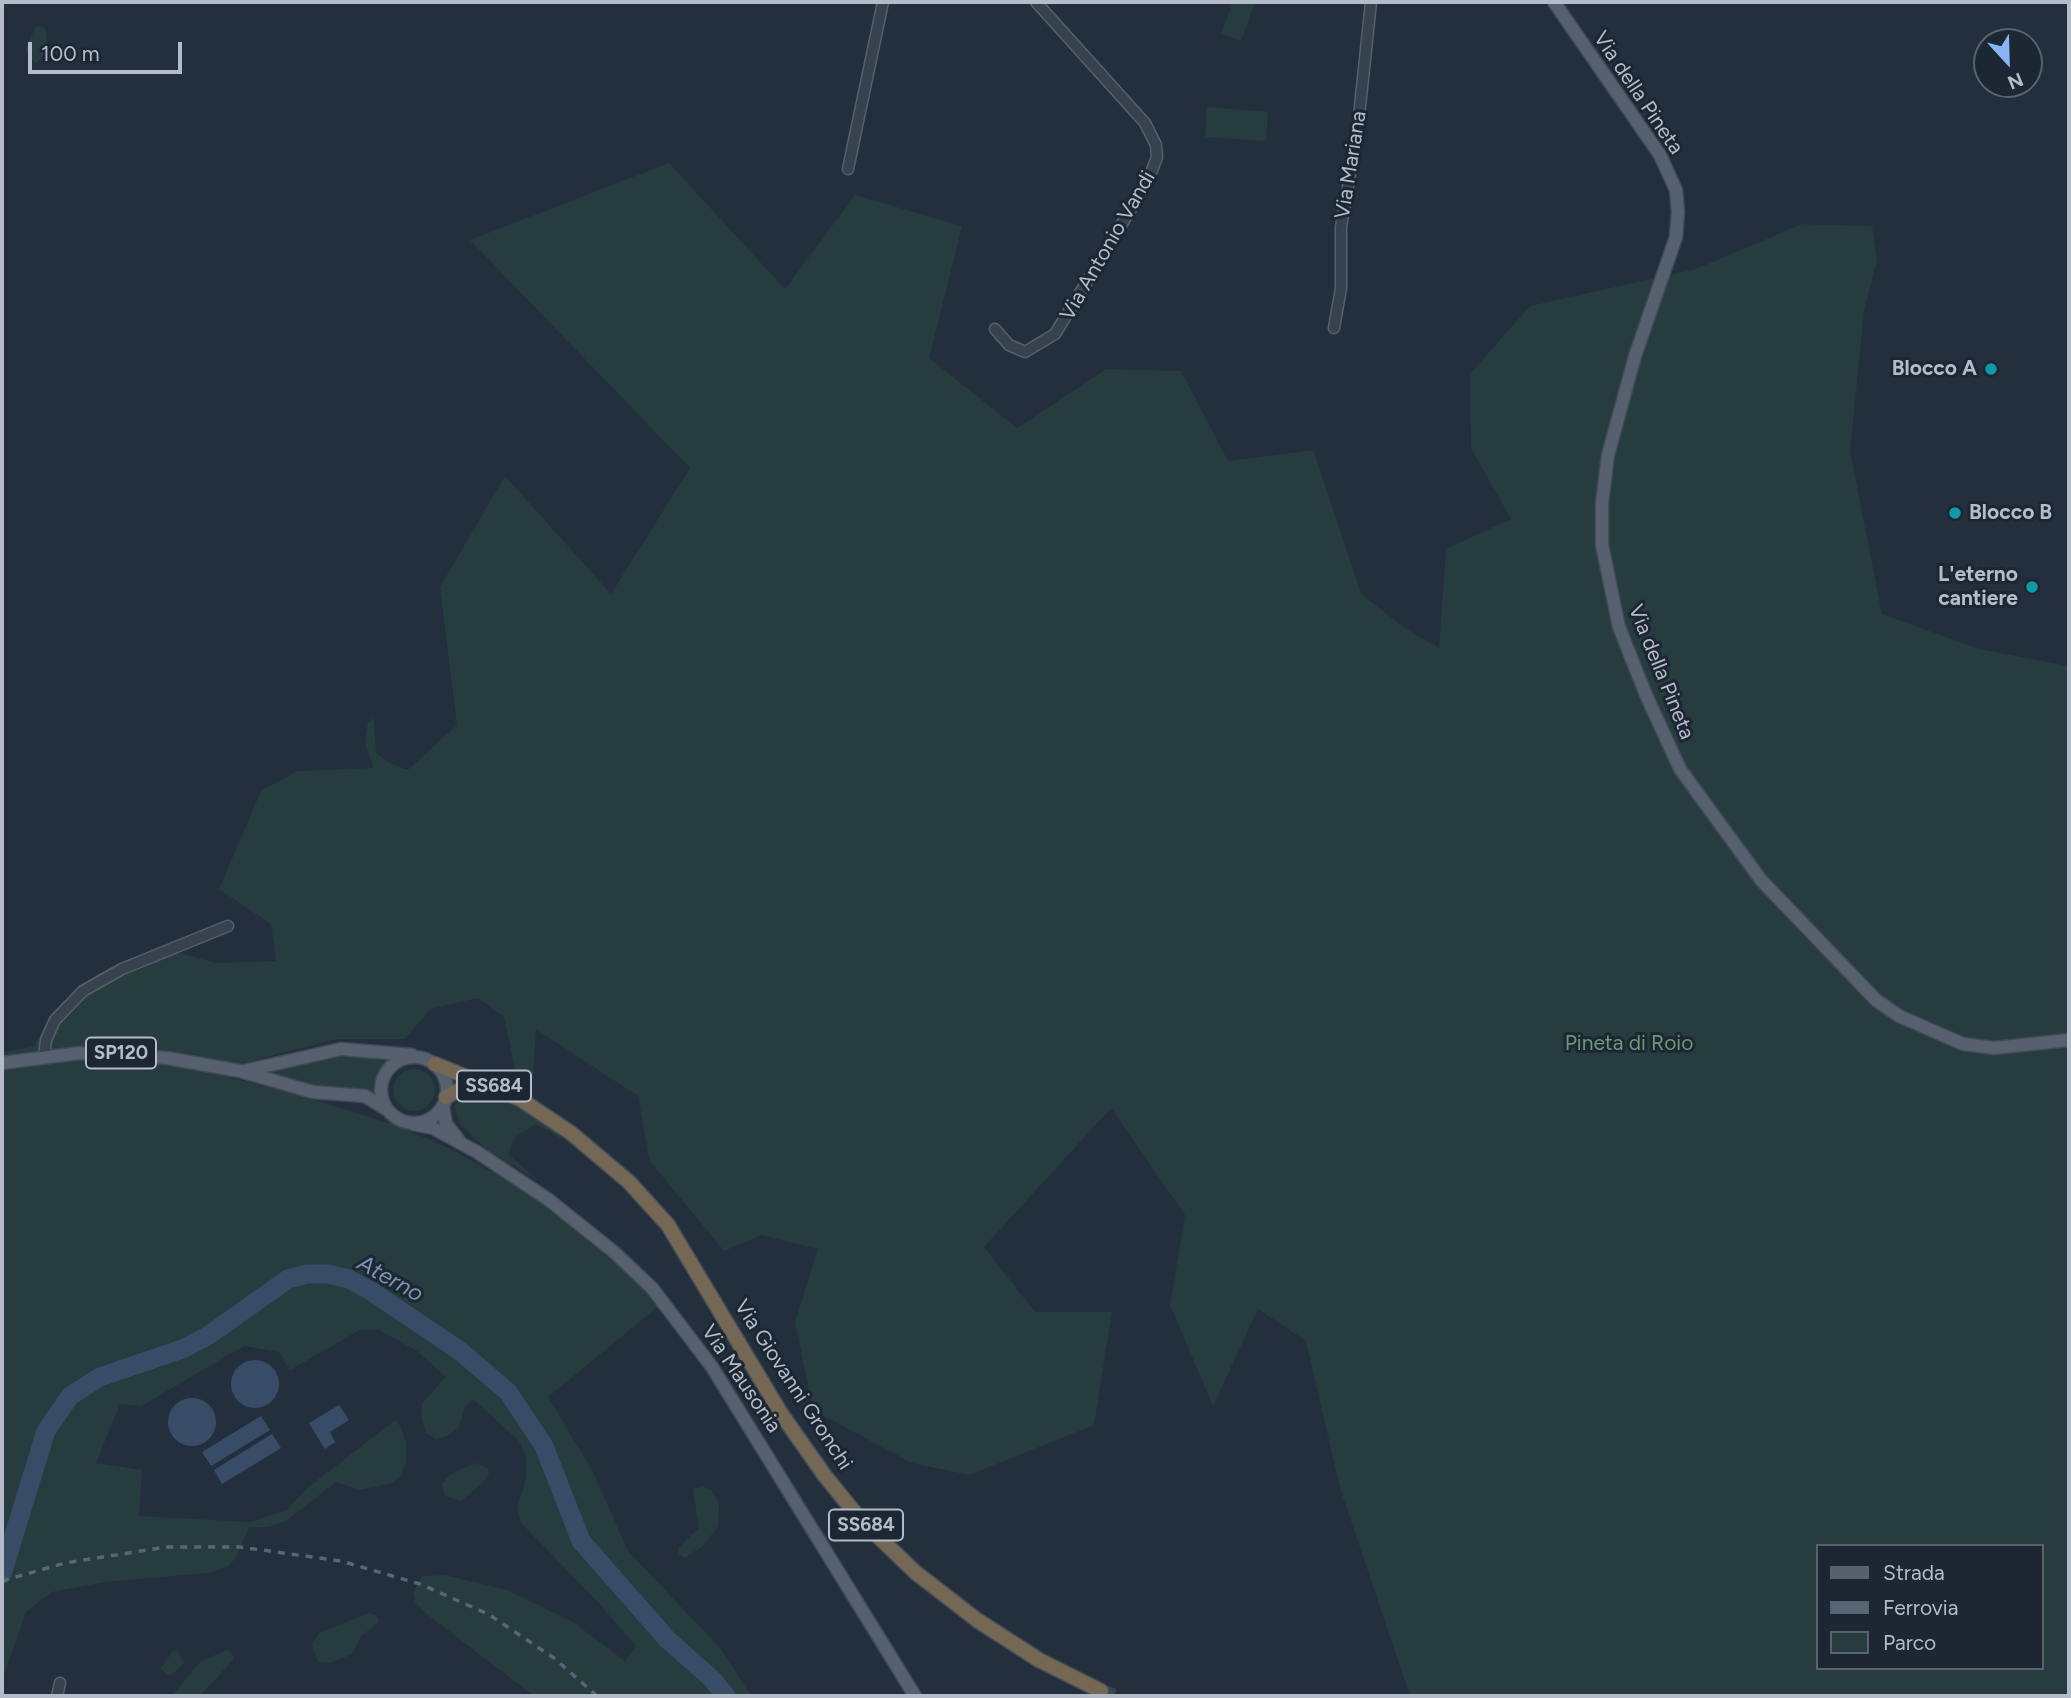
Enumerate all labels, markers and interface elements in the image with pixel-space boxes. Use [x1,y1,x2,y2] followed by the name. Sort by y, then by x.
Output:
[1588,27,1688,159] street label: Via della Pineta
[32,28,186,72] scale bar
[1973,28,2043,98] north arrow
[41,41,100,66] text: 100 m
[2004,68,2026,94] text: N
[1330,109,1372,221] street label: Via Mariana
[1055,167,1161,325] street label: Via Antonio Vandi
[1892,356,1977,382] place label: Blocco A
[1983,361,1999,377] marker: Blocco A
[1969,500,2052,526] place label: Blocco B
[1947,505,1963,521] marker: Blocco B
[1938,562,2018,612] place label: L'eterno cantiere
[2024,579,2040,595] marker: L'eterno cantiere
[1623,601,1699,743] street label: Via della Pineta
[1565,1031,1693,1057] park label: Pineta di Roio
[86,1037,156,1068] road number: SP120
[457,1070,531,1102] road number: SS684
[352,1250,428,1308] water label: Aterno
[729,1295,857,1475] street label: Via Giovanni Gronchi
[696,1320,786,1438] street label: Via Mausonia
[829,1510,903,1540] road number: SS684
[1815,1544,2043,1670] legend
[1883,1560,1945,1585] text: Strada
[1883,1595,1958,1620] text: Ferrovia
[1883,1630,1936,1655] text: Parco

